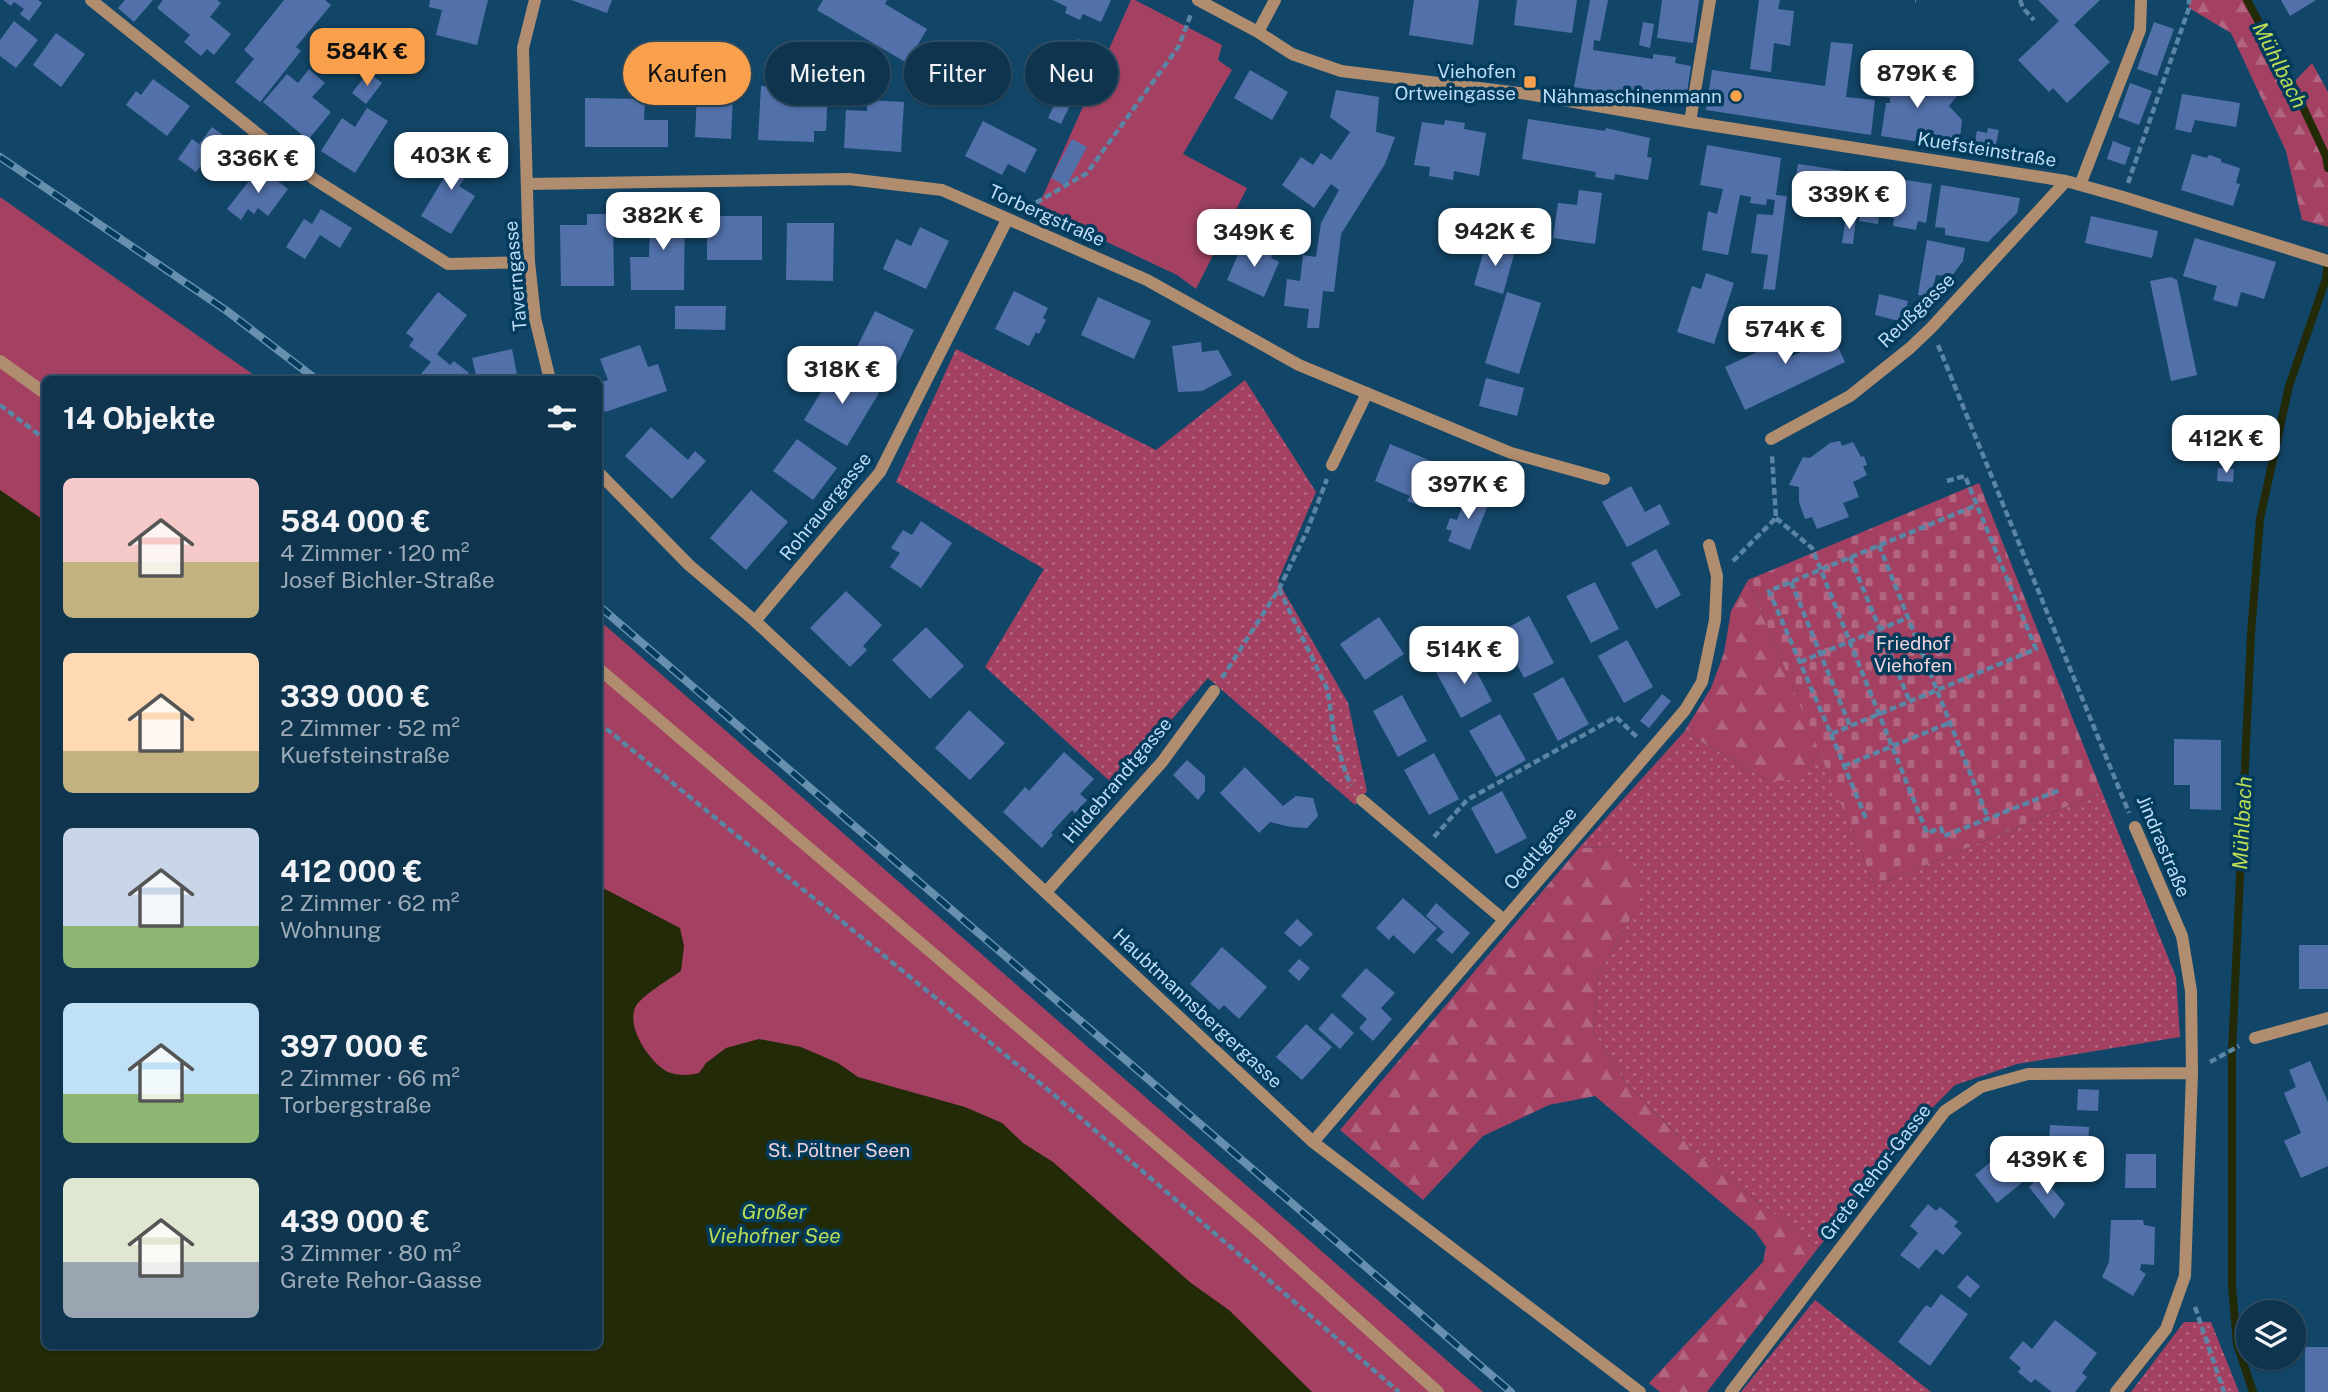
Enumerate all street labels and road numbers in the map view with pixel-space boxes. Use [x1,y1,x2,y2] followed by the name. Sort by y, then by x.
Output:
[1916,127,2058,171] street label: Kuefsteinstraße
[985,179,1109,251] street label: Torbergstraße
[499,220,531,332] street label: Taverngasse
[1873,268,1959,352] street label: Reußgasse
[775,448,875,564] street label: Rohrauergasse
[1058,713,1176,847] street label: Hildebrandtgasse
[2133,792,2195,900] street label: Jindrastraße
[1499,802,1581,894] street label: Oedtlgasse
[1109,924,1287,1092] street label: Haubtmannsbergergasse
[1815,1099,1935,1245] street label: Grete Rehor-Gasse

